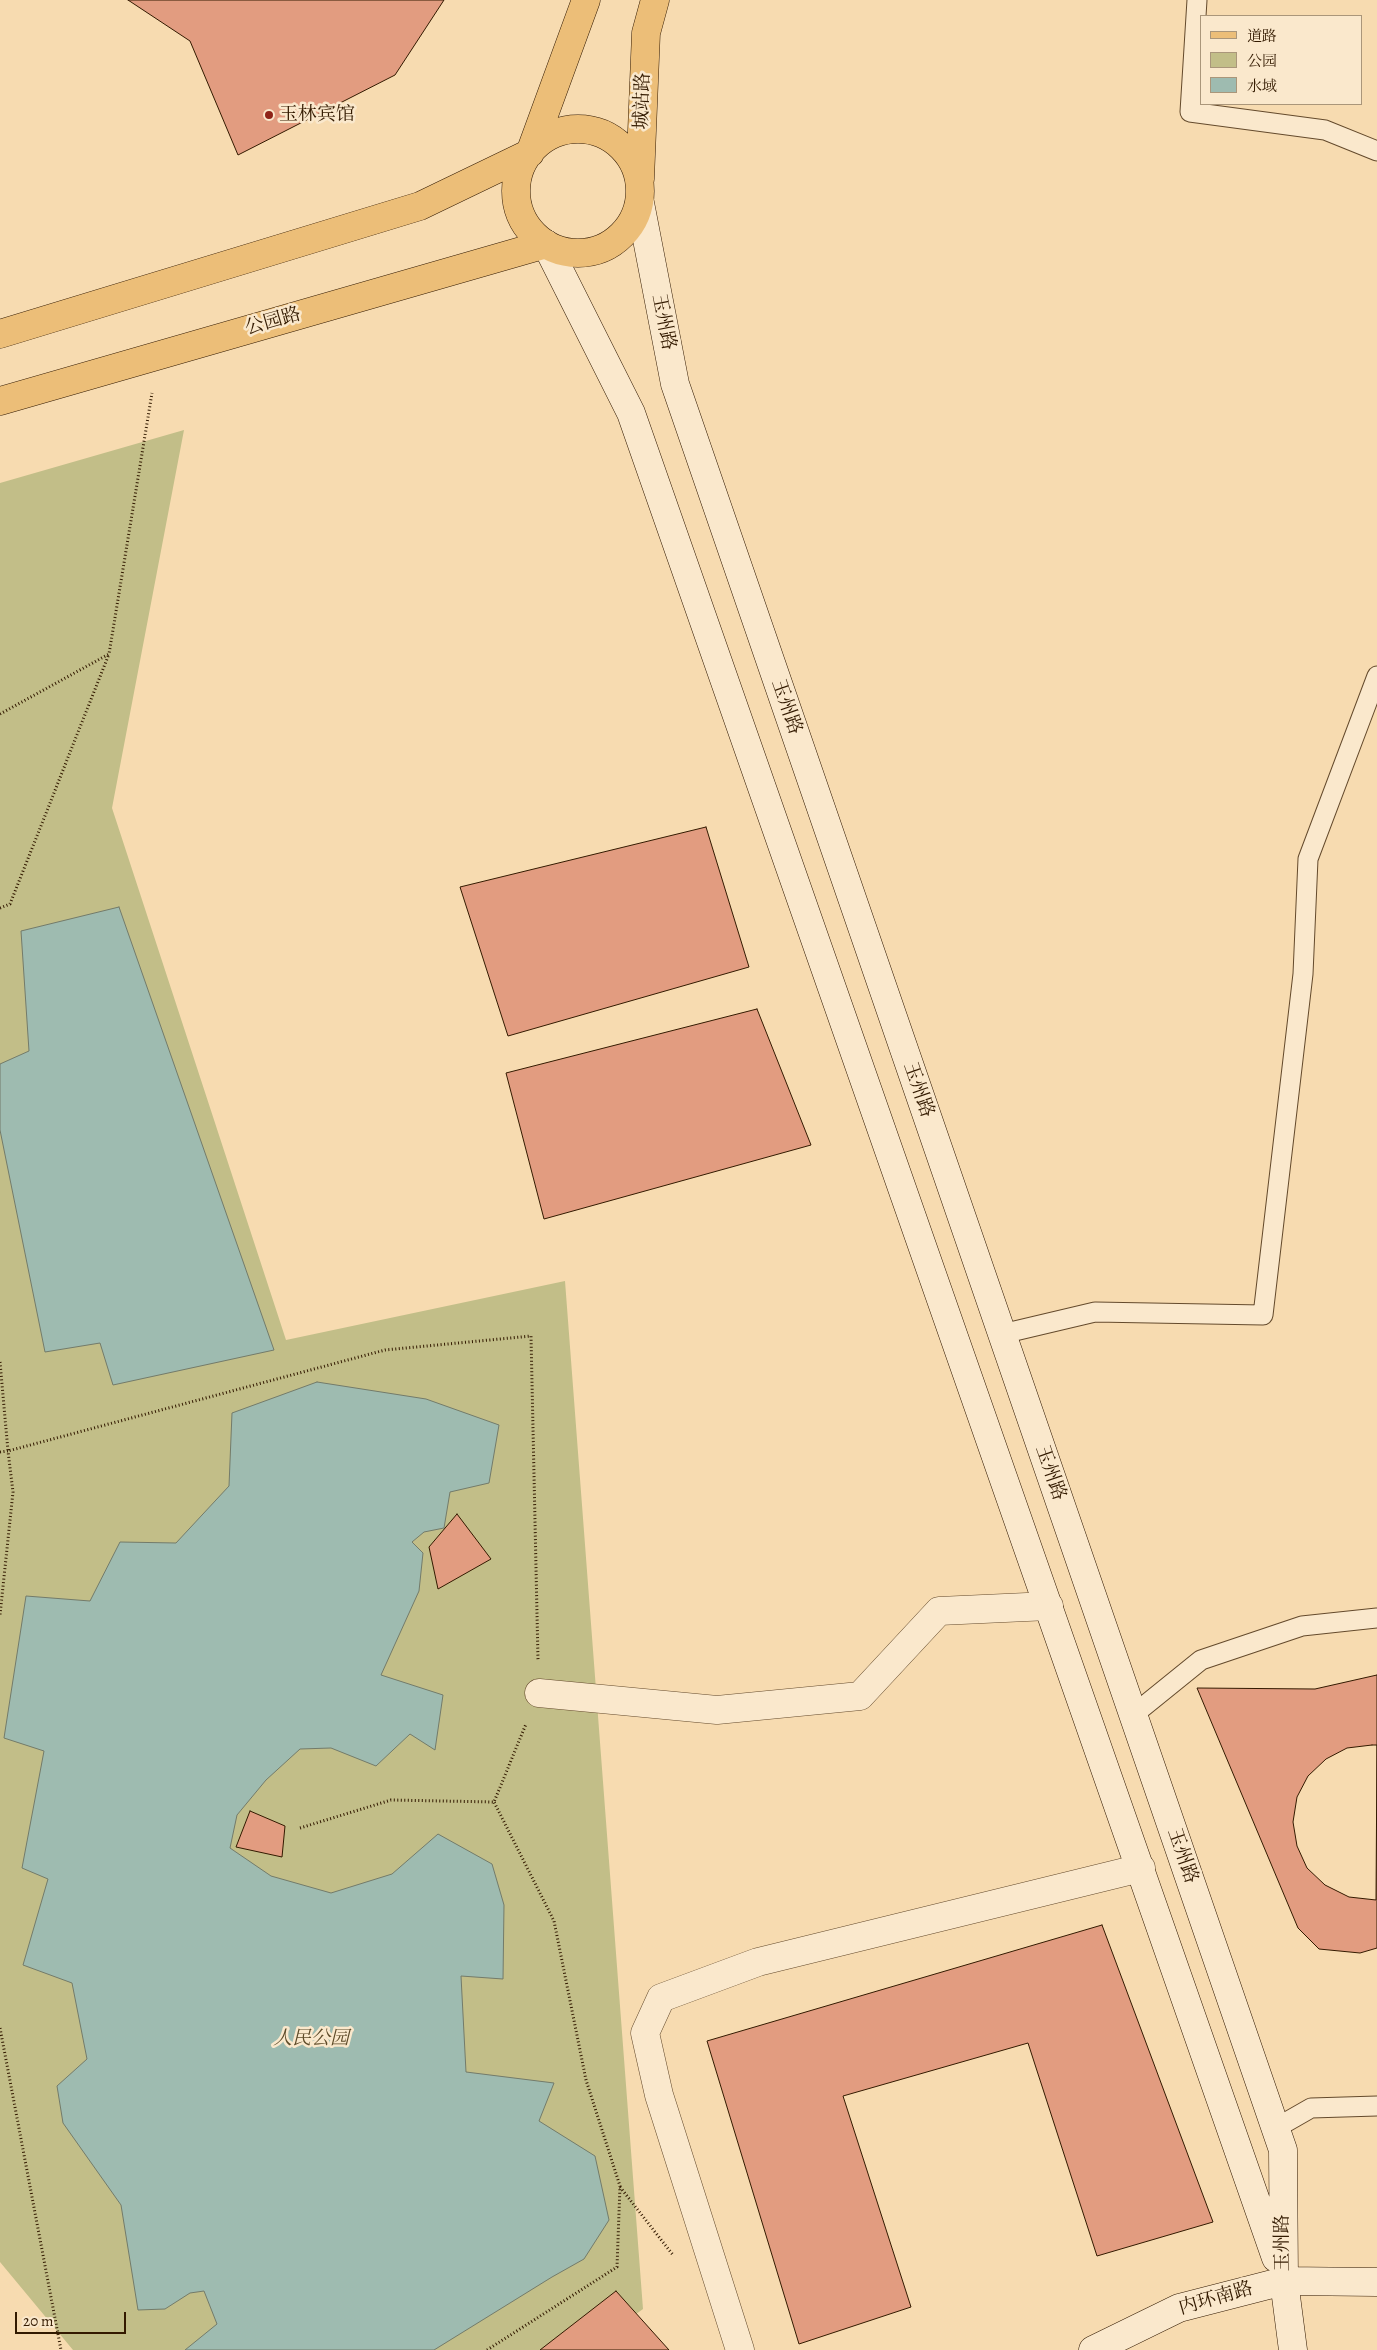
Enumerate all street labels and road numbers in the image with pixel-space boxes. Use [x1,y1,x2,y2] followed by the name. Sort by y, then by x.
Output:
[631,72,655,130] street label: 城站路
[646,292,680,352] street label: 玉州路
[242,303,304,341] street label: 公园路
[766,676,806,738] street label: 玉州路
[898,1059,938,1121] street label: 玉州路
[1030,1442,1070,1504] street label: 玉州路
[1162,1825,1202,1887] street label: 玉州路
[1272,2215,1294,2271] street label: 玉州路
[1176,2278,1256,2320] street label: 内环南路

